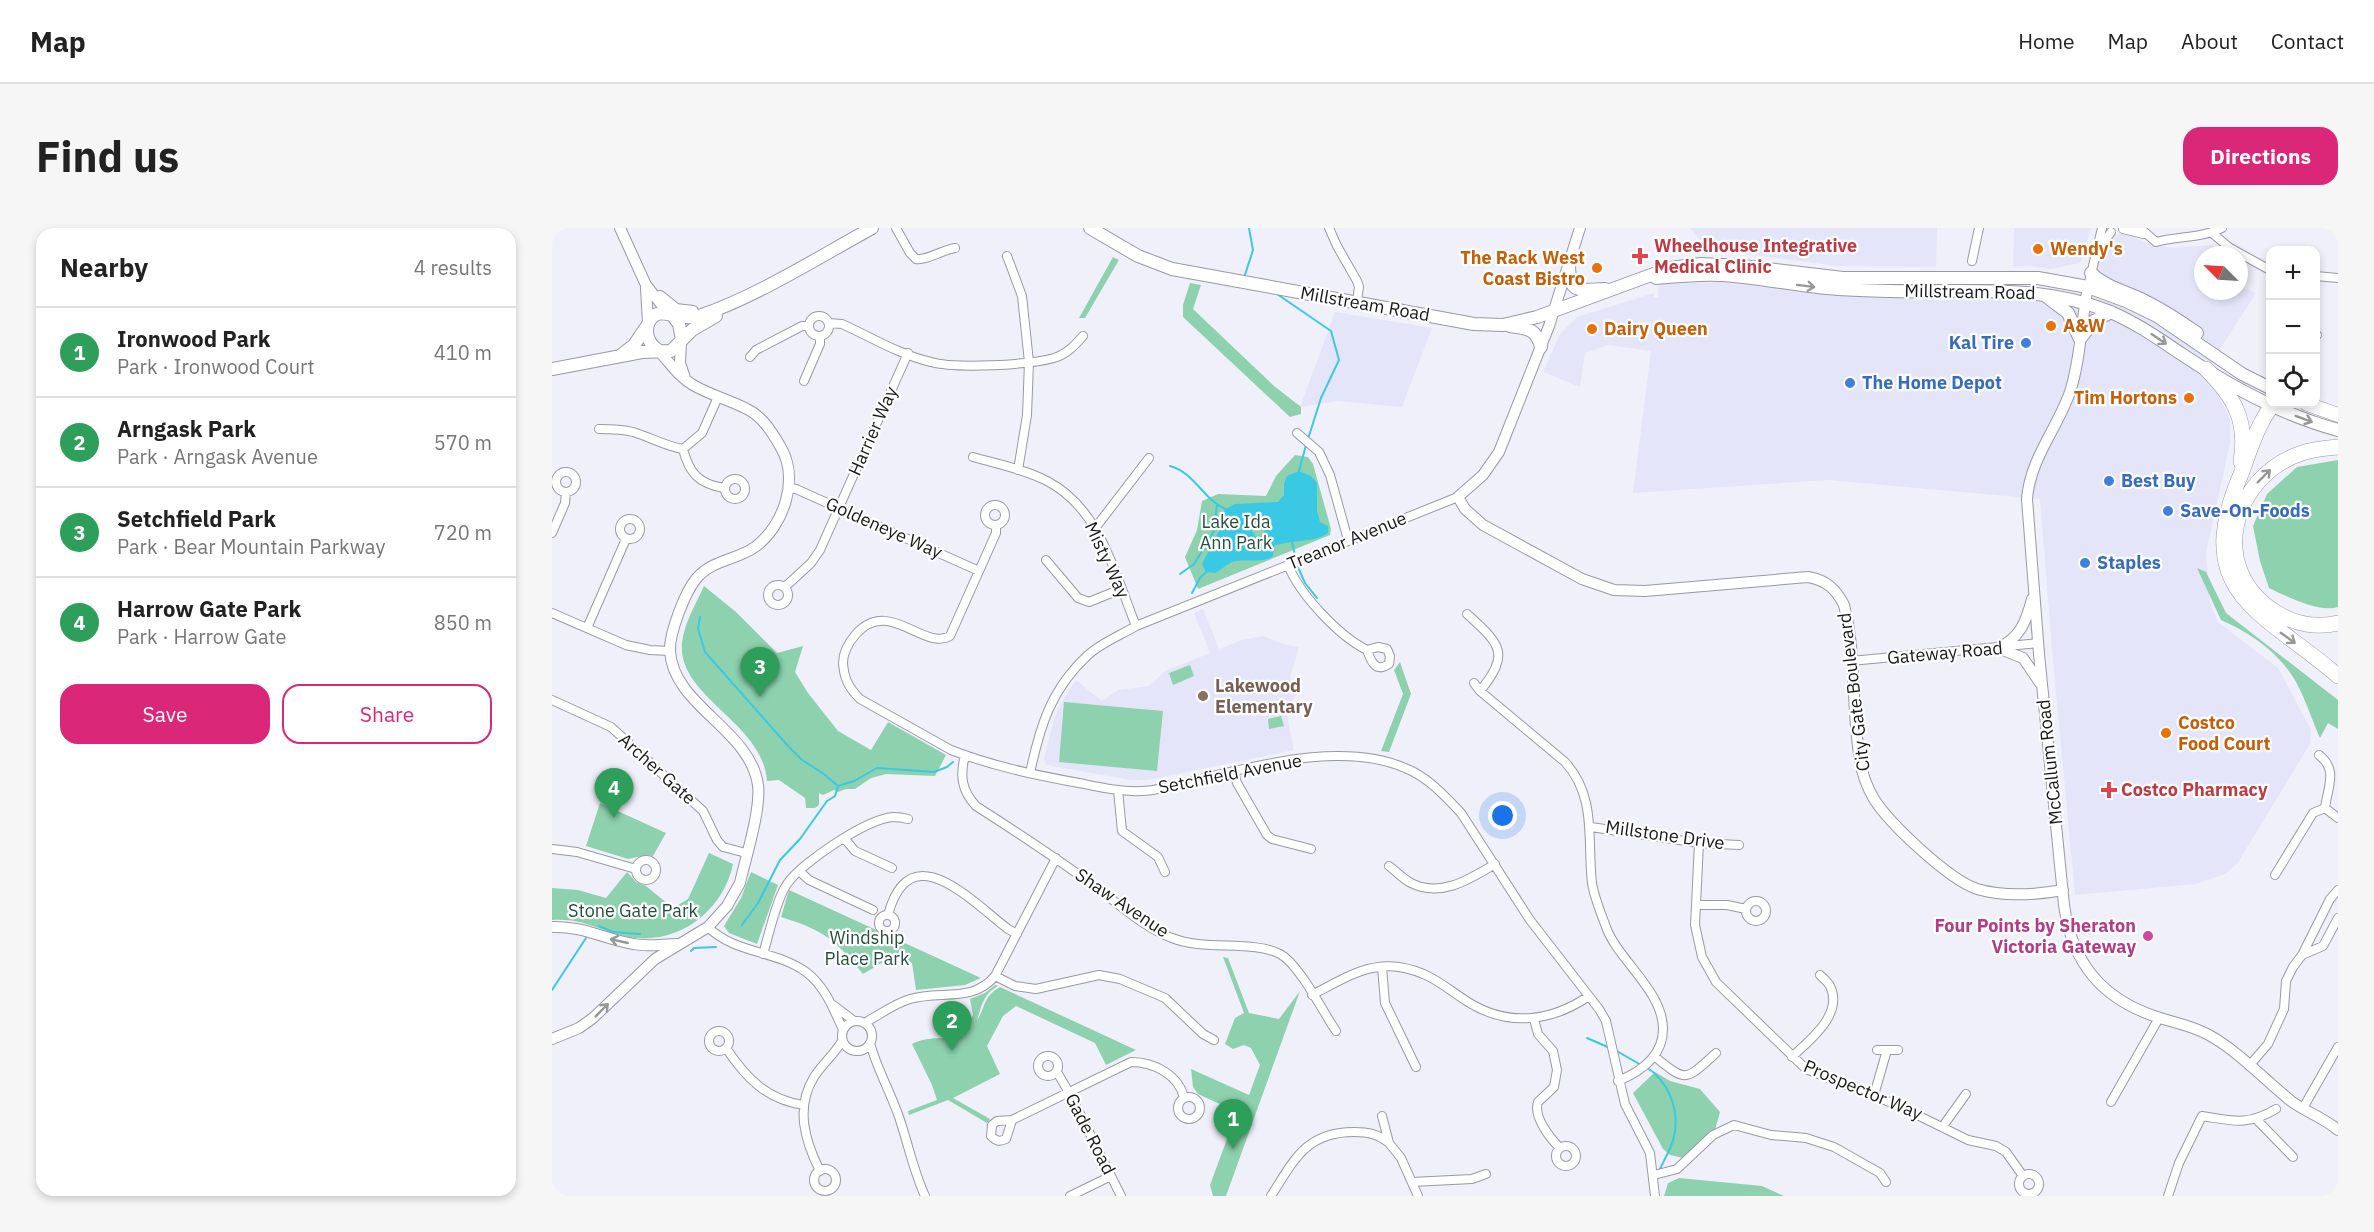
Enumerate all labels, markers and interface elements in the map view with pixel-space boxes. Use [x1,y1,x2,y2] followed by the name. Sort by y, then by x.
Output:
[30,23,86,60] text: Map
[2018,27,2075,55] text: Home
[2108,27,2148,55] text: Map
[2181,27,2238,55] text: About
[2271,27,2344,55] text: Contact
[2183,127,2338,185] button: Directions
[36,129,179,184] text: Find us
[1654,234,1857,278] place label: Wheelhouse Integrative Medical Clinic
[2050,237,2123,260] place label: Wendy's
[2031,242,2045,256] marker: Wendy's
[1460,246,1585,290] place label: The Rack West Coast Bistro
[2194,246,2248,300] north arrow
[2266,246,2320,408] map controls
[2266,246,2320,300] button: +
[1631,247,1649,265] marker: Wheelhouse Integrative Medical Clinic
[60,250,148,284] text: Nearby
[414,254,492,281] text: 4 results
[1590,261,1604,275] marker: The Rack West Coast Bistro
[1904,279,2036,304] street label: Millstream Road
[1796,280,1815,291] one-way arrow
[1299,281,1432,326] street label: Millstream Road
[2266,300,2320,354] button: −
[2063,314,2105,337] place label: A&W
[1604,317,1708,340] place label: Dairy Queen
[2044,319,2058,333] marker: A&W
[1585,322,1599,336] marker: Dairy Queen
[117,324,271,353] text: Ironwood Park
[1949,331,2014,354] place label: Kal Tire
[2151,333,2167,345] one-way arrow
[2019,336,2033,350] marker: Kal Tire
[74,339,86,366] text: 1
[434,339,492,366] text: 410 m
[117,353,315,380] text: Park · Ironwood Court
[2266,354,2320,408] button: locate
[1862,371,2002,394] place label: The Home Depot
[1843,376,1857,390] marker: The Home Depot
[843,383,902,479] street label: Harrier Way
[2074,386,2177,409] place label: Tim Hortons
[2182,391,2196,405] marker: Tim Hortons
[117,414,256,443] text: Arngask Park
[2294,415,2313,426] one-way arrow
[74,429,86,456] text: 2
[434,429,492,456] text: 570 m
[117,443,318,470] text: Park · Arngask Avenue
[2257,468,2272,483] one-way arrow
[2121,469,2196,492] place label: Best Buy
[2102,474,2116,488] marker: Best Buy
[822,492,946,564] street label: Goldeneye Way
[2180,499,2310,522] place label: Save-On-Foods
[117,504,276,533] text: Setchfield Park
[2161,504,2175,518] marker: Save-On-Foods
[1284,506,1410,575] street label: Treanor Avenue
[1200,510,1273,554] park label: Lake Ida Ann Park
[1080,518,1135,602] street label: Misty Way
[74,519,86,546] text: 3
[434,519,492,546] text: 720 m
[117,533,385,560] text: Park · Bear Mountain Parkway
[2097,551,2161,574] place label: Staples
[2078,556,2092,570] marker: Staples
[117,594,301,623] text: Harrow Gate Park
[74,609,86,636] text: 4
[434,609,492,636] text: 850 m
[1832,611,1875,773] street label: City Gate Boulevard
[117,623,287,650] text: Park · Harrow Gate
[2279,631,2295,644] one-way arrow
[1886,636,2004,669] street label: Gateway Road
[740,648,780,697] pin: 3
[1215,674,1313,718] place label: Lakewood Elementary
[60,684,270,744] button: Save
[282,684,492,744] button: Share
[1196,689,1210,703] marker: Lakewood Elementary
[2031,698,2068,826] street label: McCallum Road
[2178,711,2270,755] place label: Costco Food Court
[2159,726,2173,740] marker: Costco Food Court
[614,728,701,809] street label: Archer Gate
[1156,748,1304,799] street label: Setchfield Avenue
[594,768,634,818] pin: 4
[2121,778,2268,801] place label: Costco Pharmacy
[2102,783,2116,797] marker: Costco Pharmacy
[1488,801,1517,830] your location
[1604,815,1726,854] street label: Millstone Drive
[1071,863,1174,942] street label: Shaw Avenue
[568,899,699,922] park label: Stone Gate Park
[1934,914,2136,958] place label: Four Points by Sheraton Victoria Gateway
[825,926,910,970] park label: Windship Place Park
[2141,929,2155,943] marker: Four Points by Sheraton Victoria Gateway
[610,934,629,946] one-way arrow
[594,1002,609,1017] one-way arrow
[932,1002,972,1051] pin: 2
[1800,1054,1926,1125] street label: Prospector Way
[1060,1089,1121,1178] street label: Gade Road
[1214,1100,1252,1149] pin: 1

